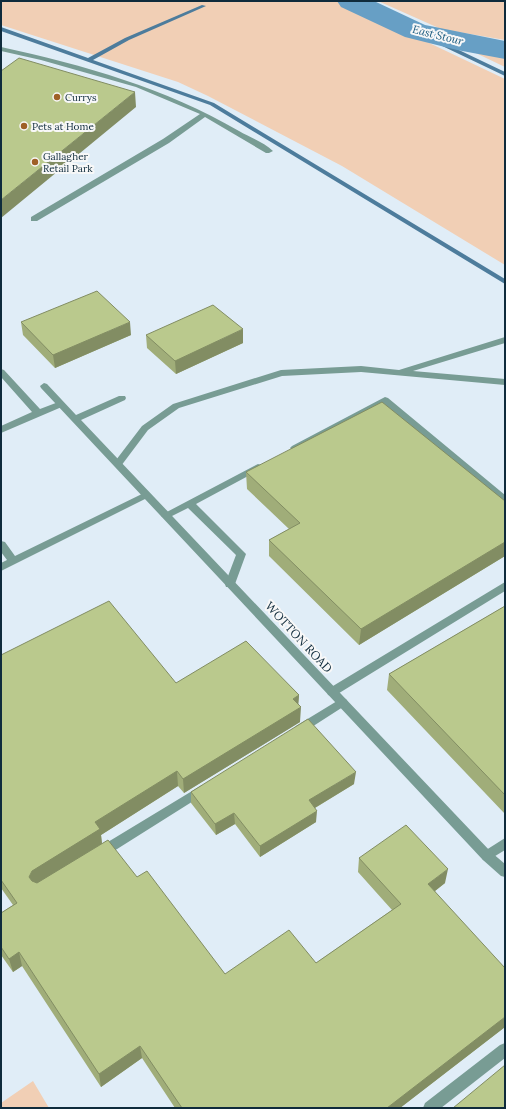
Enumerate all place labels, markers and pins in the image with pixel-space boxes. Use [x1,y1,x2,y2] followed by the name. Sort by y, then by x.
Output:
[65,91,97,104] place label: Currys
[52,92,62,102] marker: Currys
[32,120,94,133] place label: Pets at Home
[19,121,29,131] marker: Pets at Home
[43,150,93,175] place label: Gallagher Retail Park
[30,157,40,167] marker: Gallagher Retail Park

